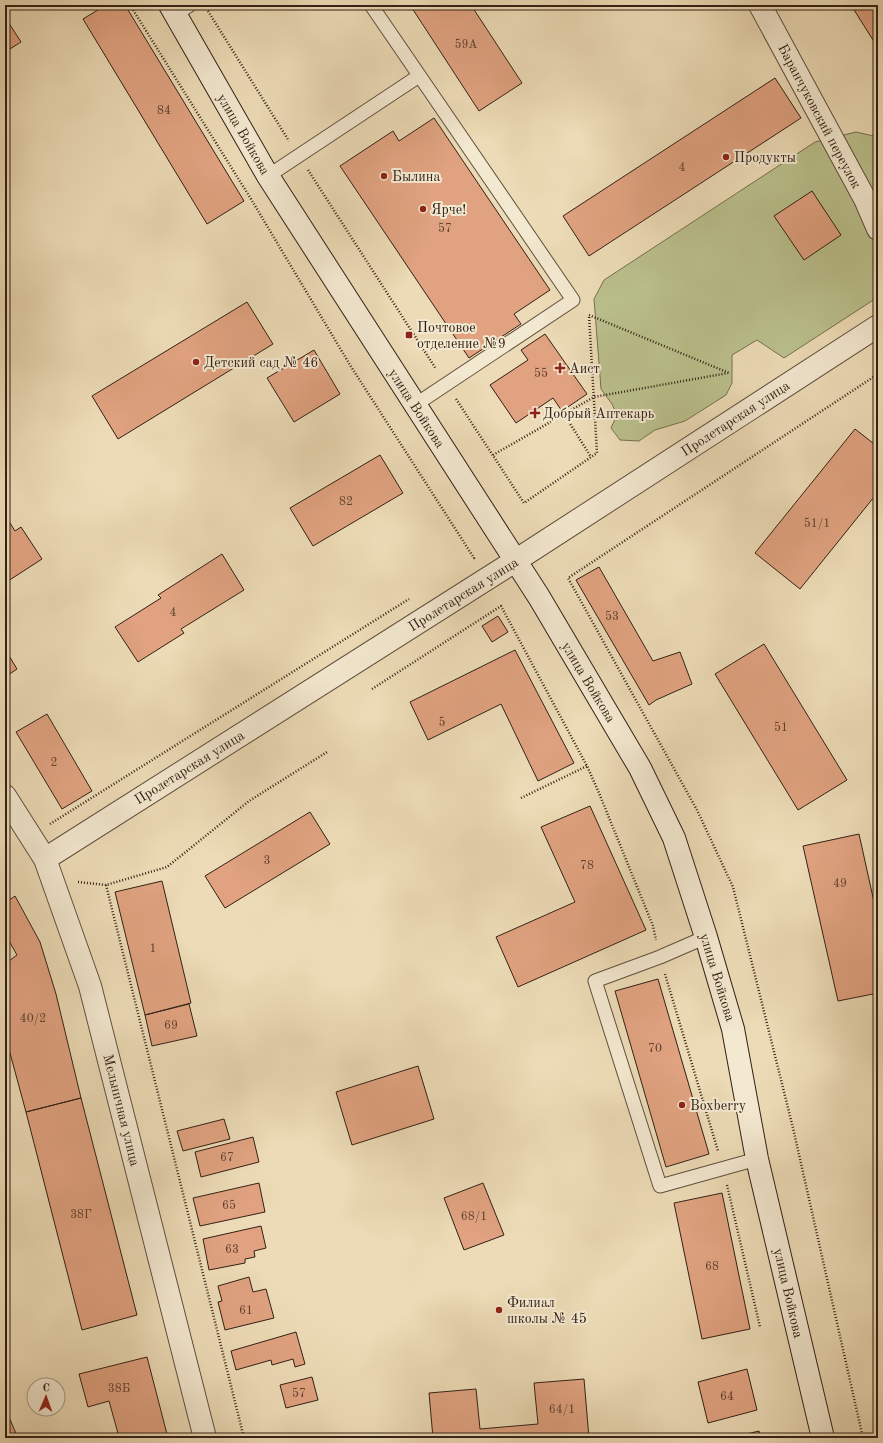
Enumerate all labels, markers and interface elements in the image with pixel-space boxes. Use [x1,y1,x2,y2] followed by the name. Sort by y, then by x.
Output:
[454,38,478,51] house number: 59А
[775,42,863,191] street label: Баранчуковский переулок
[214,91,272,178] street label: улица Войкова
[157,105,171,117] house number: 84
[734,151,796,165] place label: Продукты
[721,152,731,162] marker: Продукты
[679,162,686,174] house number: 4
[392,170,440,184] place label: Былина
[379,171,389,181] marker: Былина
[431,203,466,217] place label: Ярче!
[418,204,428,214] marker: Ярче!
[438,222,452,235] house number: 57
[417,321,506,351] place label: Почтовое отделение №9
[404,330,414,340] marker: Почтовое отделение №9
[204,356,318,370] place label: Детский сад № 46
[191,357,201,367] marker: Детский сад № 46
[554,362,566,374] marker: Аист
[569,362,600,376] place label: Аист
[385,366,447,451] street label: улица Войкова
[534,367,548,380] house number: 55
[679,378,792,459] street label: Пролетарская улица
[543,407,655,421] place label: Добрый Аптекарь
[530,408,540,418] marker: Добрый Аптекарь
[339,496,353,508] house number: 82
[804,517,830,530] house number: 51/1
[406,555,521,634] street label: Пролетарская улица
[170,607,177,619] house number: 4
[605,610,619,623] house number: 53
[559,640,618,725] street label: улица Войкова
[439,716,446,729] house number: 5
[774,721,788,734] house number: 51
[132,728,247,807] street label: Пролетарская улица
[51,757,57,769] house number: 2
[264,855,270,867] house number: 3
[580,860,594,872] house number: 78
[833,878,847,890] house number: 49
[697,932,737,1023] street label: улица Войкова
[150,943,156,955] house number: 1
[20,1013,46,1025] house number: 40/2
[164,1020,178,1032] house number: 69
[648,1043,662,1055] house number: 70
[100,1053,142,1168] street label: Мельничная улица
[690,1099,747,1113] place label: Boxberry
[677,1100,687,1110] marker: Boxberry
[220,1152,234,1164] house number: 67
[222,1199,236,1212] house number: 65
[70,1209,92,1221] house number: 38Г
[461,1211,487,1223] house number: 68/1
[225,1244,239,1256] house number: 63
[771,1247,805,1339] street label: улица Войкова
[705,1261,719,1273] house number: 68
[507,1296,587,1326] place label: Филиал школы № 45
[239,1305,253,1317] house number: 61
[494,1305,504,1315] marker: Филиал школы № 45
[26,1377,66,1417] north arrow
[42,1383,50,1394] text: С
[108,1383,130,1395] house number: 38Б
[292,1387,306,1400] house number: 57
[720,1391,734,1403] house number: 64
[549,1404,575,1416] house number: 64/1

